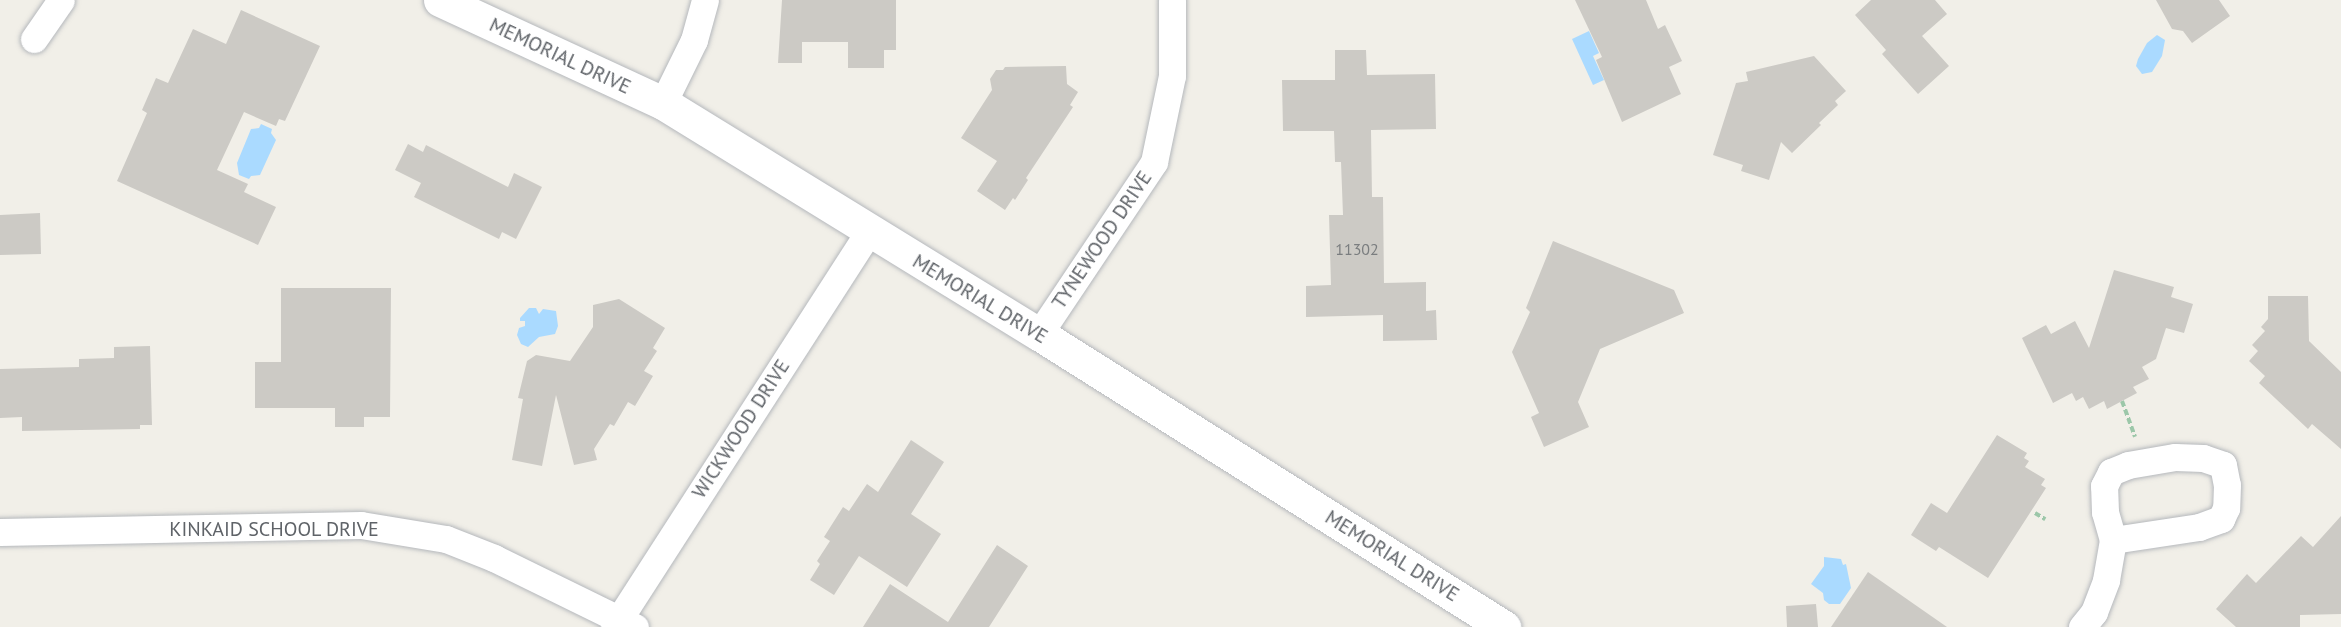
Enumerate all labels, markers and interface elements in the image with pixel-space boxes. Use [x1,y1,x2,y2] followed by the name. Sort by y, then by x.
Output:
[485,13,635,99] street label: MEMORIAL DRIVE
[1047,167,1157,313] street label: TYNEWOOD DRIVE
[1335,239,1379,259] house number: 11302
[908,249,1052,349] street label: MEMORIAL DRIVE
[687,355,795,503] street label: WICKWOOD DRIVE
[1320,505,1464,607] street label: MEMORIAL DRIVE
[169,517,379,541] street label: KINKAID SCHOOL DRIVE

